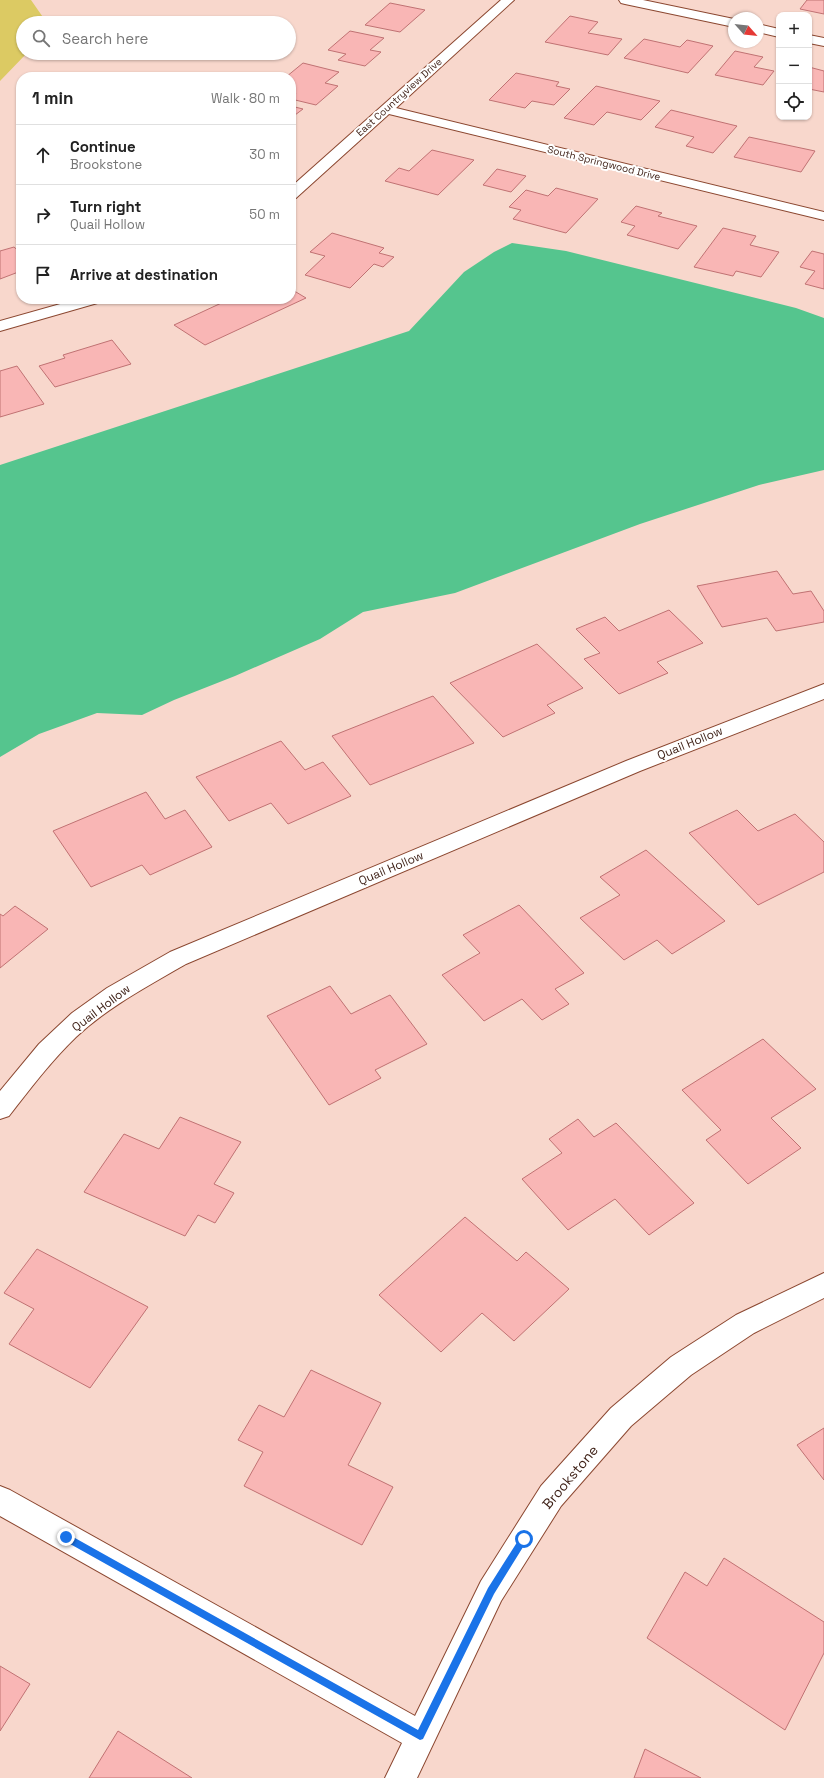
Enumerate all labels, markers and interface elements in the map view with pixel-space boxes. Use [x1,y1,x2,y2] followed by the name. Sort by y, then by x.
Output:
[728,12,764,48] north arrow
[776,12,812,120] map controls
[776,12,812,48] button: +
[16,16,296,60] search box
[30,27,52,49] icon: search
[62,29,148,48] text: Search here
[776,48,812,84] button: −
[353,55,445,139] street label: East Countryview Drive
[776,84,812,120] button: locate
[32,87,74,109] text: 1 min
[211,90,280,107] text: Walk · 80 m
[70,137,136,156] text: Continue
[546,143,662,183] street label: South Springwood Drive
[32,144,54,166] icon: ahead
[249,146,280,163] text: 30 m
[70,156,142,173] text: Brookstone
[70,197,141,216] text: Turn right
[32,204,54,226] icon: right
[249,206,280,223] text: 50 m
[70,216,145,233] text: Quail Hollow
[32,264,54,286] icon: arrive
[70,265,218,284] text: Arrive at destination
[655,723,725,763] street label: Quail Hollow
[356,847,426,889] street label: Quail Hollow
[69,981,133,1035] street label: Quail Hollow
[538,1441,602,1513] street label: Brookstone
[57,1528,75,1546] route end
[515,1530,533,1548] route start

